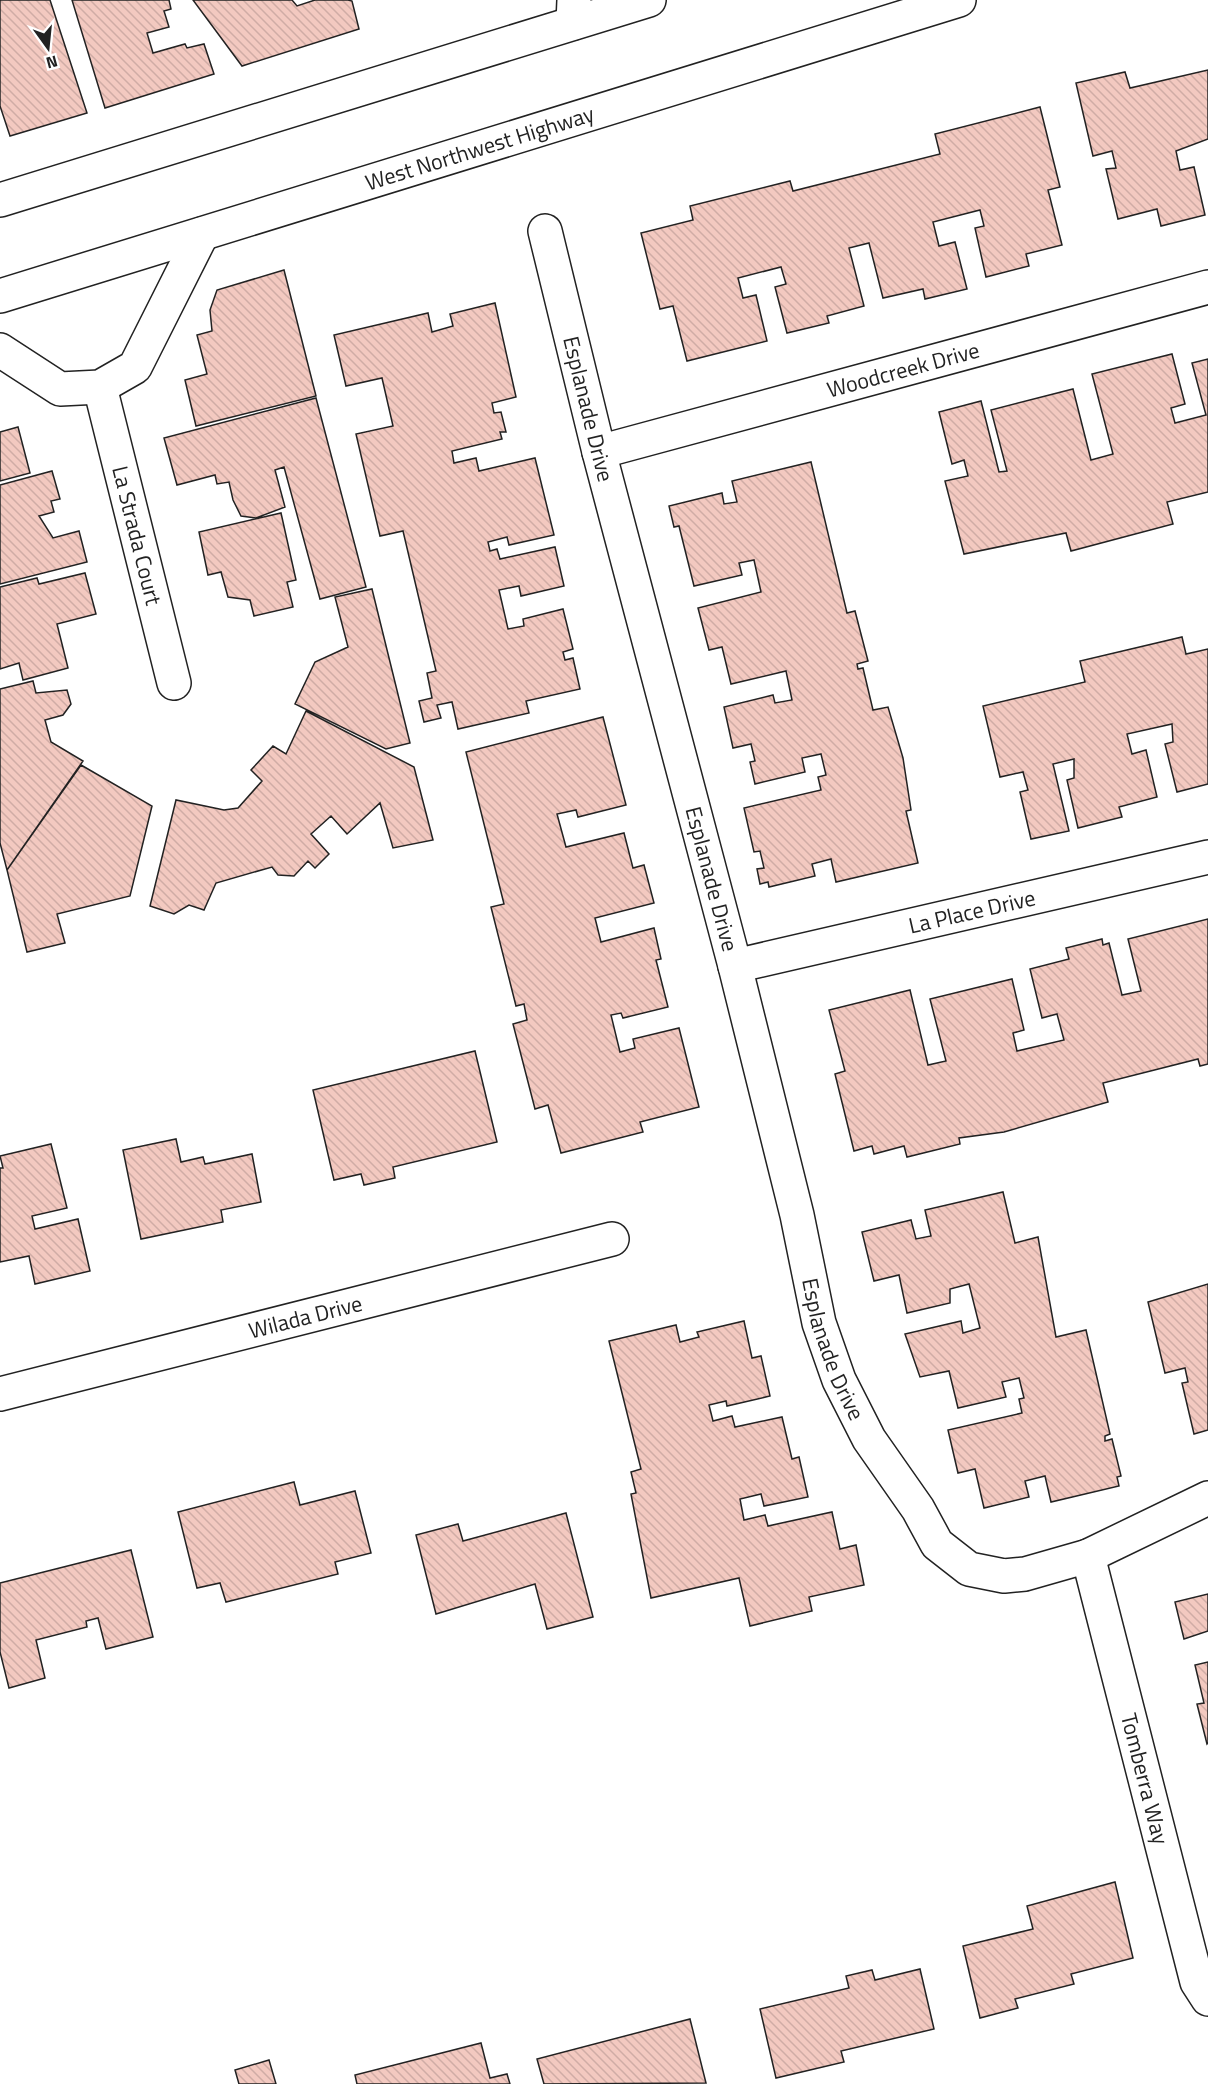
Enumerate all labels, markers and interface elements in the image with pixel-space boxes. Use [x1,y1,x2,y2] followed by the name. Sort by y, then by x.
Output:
[18,18,78,78] north arrow
[43,49,60,76] text: N
[361,97,599,199] street label: West Northwest Highway
[554,332,623,485] street label: Esplanade Drive
[823,333,983,407] street label: Woodcreek Drive
[103,462,171,609] street label: La Strada Court
[676,803,747,955] street label: Esplanade Drive
[905,880,1039,943] street label: La Place Drive
[793,1275,874,1426] street label: Esplanade Drive
[245,1286,366,1347] street label: Wilada Drive
[1112,1710,1178,1848] street label: Tomberra Way

